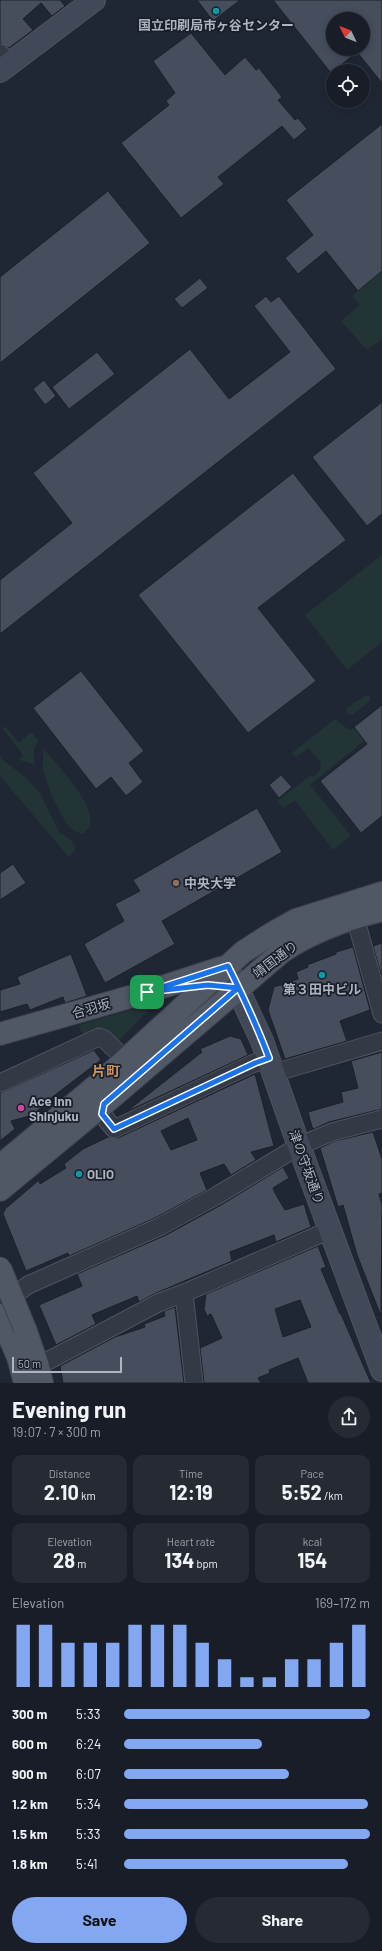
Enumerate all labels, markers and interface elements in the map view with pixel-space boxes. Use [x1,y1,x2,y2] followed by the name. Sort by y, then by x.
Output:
[211,6,221,16] marker: 国立印刷局市ヶ谷センター
[326,12,370,56] north arrow
[326,12,370,108] map controls
[138,17,294,33] place label: 国立印刷局市ヶ谷センター
[326,64,370,108] button: locate
[184,875,236,891] place label: 中央大学
[171,878,181,888] marker: 中央大学
[249,937,301,981] street label: 靖国通り
[317,970,327,980] marker: 第３田中ビル
[130,975,164,1009] pin
[136,981,158,1003] icon: arrive
[283,981,361,997] place label: 第３田中ビル
[70,995,112,1021] street label: 合羽坂
[92,1062,120,1079] district label: 片町
[29,1093,79,1124] place label: Ace Inn Shinjuku
[16,1103,26,1113] marker: Ace Inn Shinjuku
[286,1128,328,1206] street label: 津の守坂通り
[87,1166,114,1182] place label: OLIO
[74,1169,84,1179] marker: OLIO
[12,1355,122,1374] scale bar
[18,1357,41,1370] text: 50 m
[12,1396,126,1422] text: Evening run
[328,1396,370,1438] button: share
[12,1424,101,1440] text: 19:07 · 7 × 300 m
[49,1467,91,1480] text: Distance
[179,1467,203,1480] text: Time
[301,1467,324,1480] text: Pace
[44,1480,79,1504] text: 2.10
[169,1480,213,1504] text: 12:19
[282,1480,322,1504] text: 5:52
[79,1489,96,1502] text: km
[322,1489,343,1502] text: /km
[48,1535,92,1548] text: Elevation
[167,1535,215,1548] text: Heart rate
[303,1535,322,1548] text: kcal
[53,1548,75,1572] text: 28
[164,1548,194,1572] text: 134
[297,1548,327,1572] text: 154
[75,1557,86,1570] text: m
[194,1557,218,1570] text: bpm
[12,1595,64,1611] text: Elevation
[315,1595,370,1611] text: 169–172 m
[12,1706,47,1722] text: 300 m
[76,1706,100,1722] text: 5:33
[12,1736,47,1752] text: 600 m
[76,1736,101,1752] text: 6:24
[12,1766,47,1782] text: 900 m
[76,1766,101,1782] text: 6:07
[12,1796,48,1812] text: 1.2 km
[76,1796,101,1812] text: 5:34
[12,1826,48,1842] text: 1.5 km
[76,1826,100,1842] text: 5:33
[12,1856,48,1872] text: 1.8 km
[76,1856,98,1872] text: 5:41
[12,1897,187,1943] button: Save
[195,1897,370,1943] button: Share

